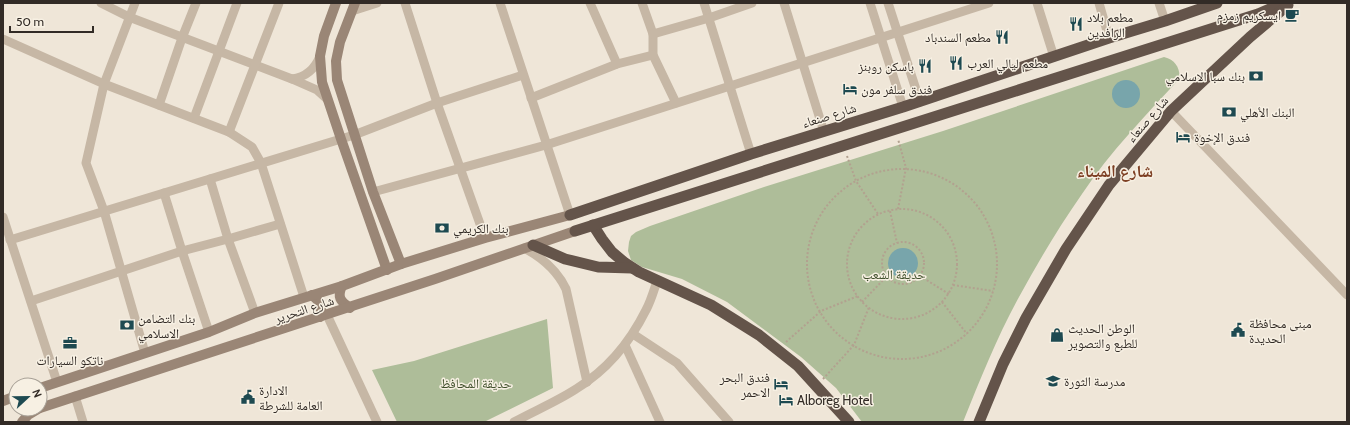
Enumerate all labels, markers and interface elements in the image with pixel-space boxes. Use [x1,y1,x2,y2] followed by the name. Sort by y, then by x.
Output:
[1217,7,1281,24] place label: ايسكريم زمزم
[1284,7,1300,23] cafe icon: ايسكريم زمزم
[10,8,93,34] scale bar
[1087,9,1133,41] place label: مطعم بلاد الرافدين
[16,14,44,29] text: 50 m
[1068,16,1084,32] restaurant icon: مطعم بلاد الرافدين
[925,29,991,46] place label: مطعم السندباد
[994,29,1010,45] restaurant icon: مطعم السندباد
[948,55,964,71] restaurant icon: مطعم ليالي العرب
[967,55,1048,74] place label: مطعم ليالي العرب
[857,58,914,75] place label: باسكن روبنز
[917,58,933,74] restaurant icon: باسكن روبنز
[1165,68,1245,87] place label: بنك سبا الاسلامي
[1248,68,1264,84] bank icon: بنك سبا الاسلامي
[842,81,858,97] hotel icon: فندق سلفر مون
[861,81,932,98] place label: فندق سلفر مون
[1123,93,1173,147] street label: شارع صنعاء
[800,99,859,133] street label: شارع صنعاء
[1221,104,1237,120] bank icon: البنك الأهلي
[1240,104,1294,123] place label: البنك الأهلي
[1175,129,1191,145] hotel icon: فندق الإخوة
[1194,129,1250,146] place label: فندق الإخوة
[1077,161,1153,182] district label: شارع الميناء
[434,220,450,236] bank icon: بنك الكريمي
[453,220,509,239] place label: بنك الكريمي
[862,266,926,282] park label: حديقة الشعب
[271,292,336,328] street label: شارع التحرير
[138,310,195,344] place label: بنك التضامن الاسلامي
[1249,315,1312,346] place label: مبنى محافظة الحديدة
[119,317,135,333] bank icon: بنك التضامن الاسلامي
[1067,320,1138,353] place label: الوطن الحديث للطبع والتصوير
[1230,322,1246,338] public building icon: مبنى محافظة الحديدة
[1049,327,1065,343] shop icon: الوطن الحديث للطبع والتصوير
[62,335,78,351] office icon: ناتكو السيارات
[37,352,103,369] place label: ناتكو السيارات
[719,369,770,401] place label: فندق البحر الاحمر
[1045,373,1061,389] school or university icon: مدرسة الثورة
[1064,373,1125,390] place label: مدرسة الثورة
[440,375,512,391] park label: حديقة المحافظ
[773,376,789,392] hotel icon: فندق البحر الاحمر
[8,377,48,417] north arrow
[259,382,323,414] place label: الادارة العامة للشرطة
[29,387,45,399] text: N
[240,389,256,405] public building icon: الادارة العامة للشرطة
[778,392,794,408] hotel icon: Alboreg Hotel
[797,392,872,408] place label: Alboreg Hotel

